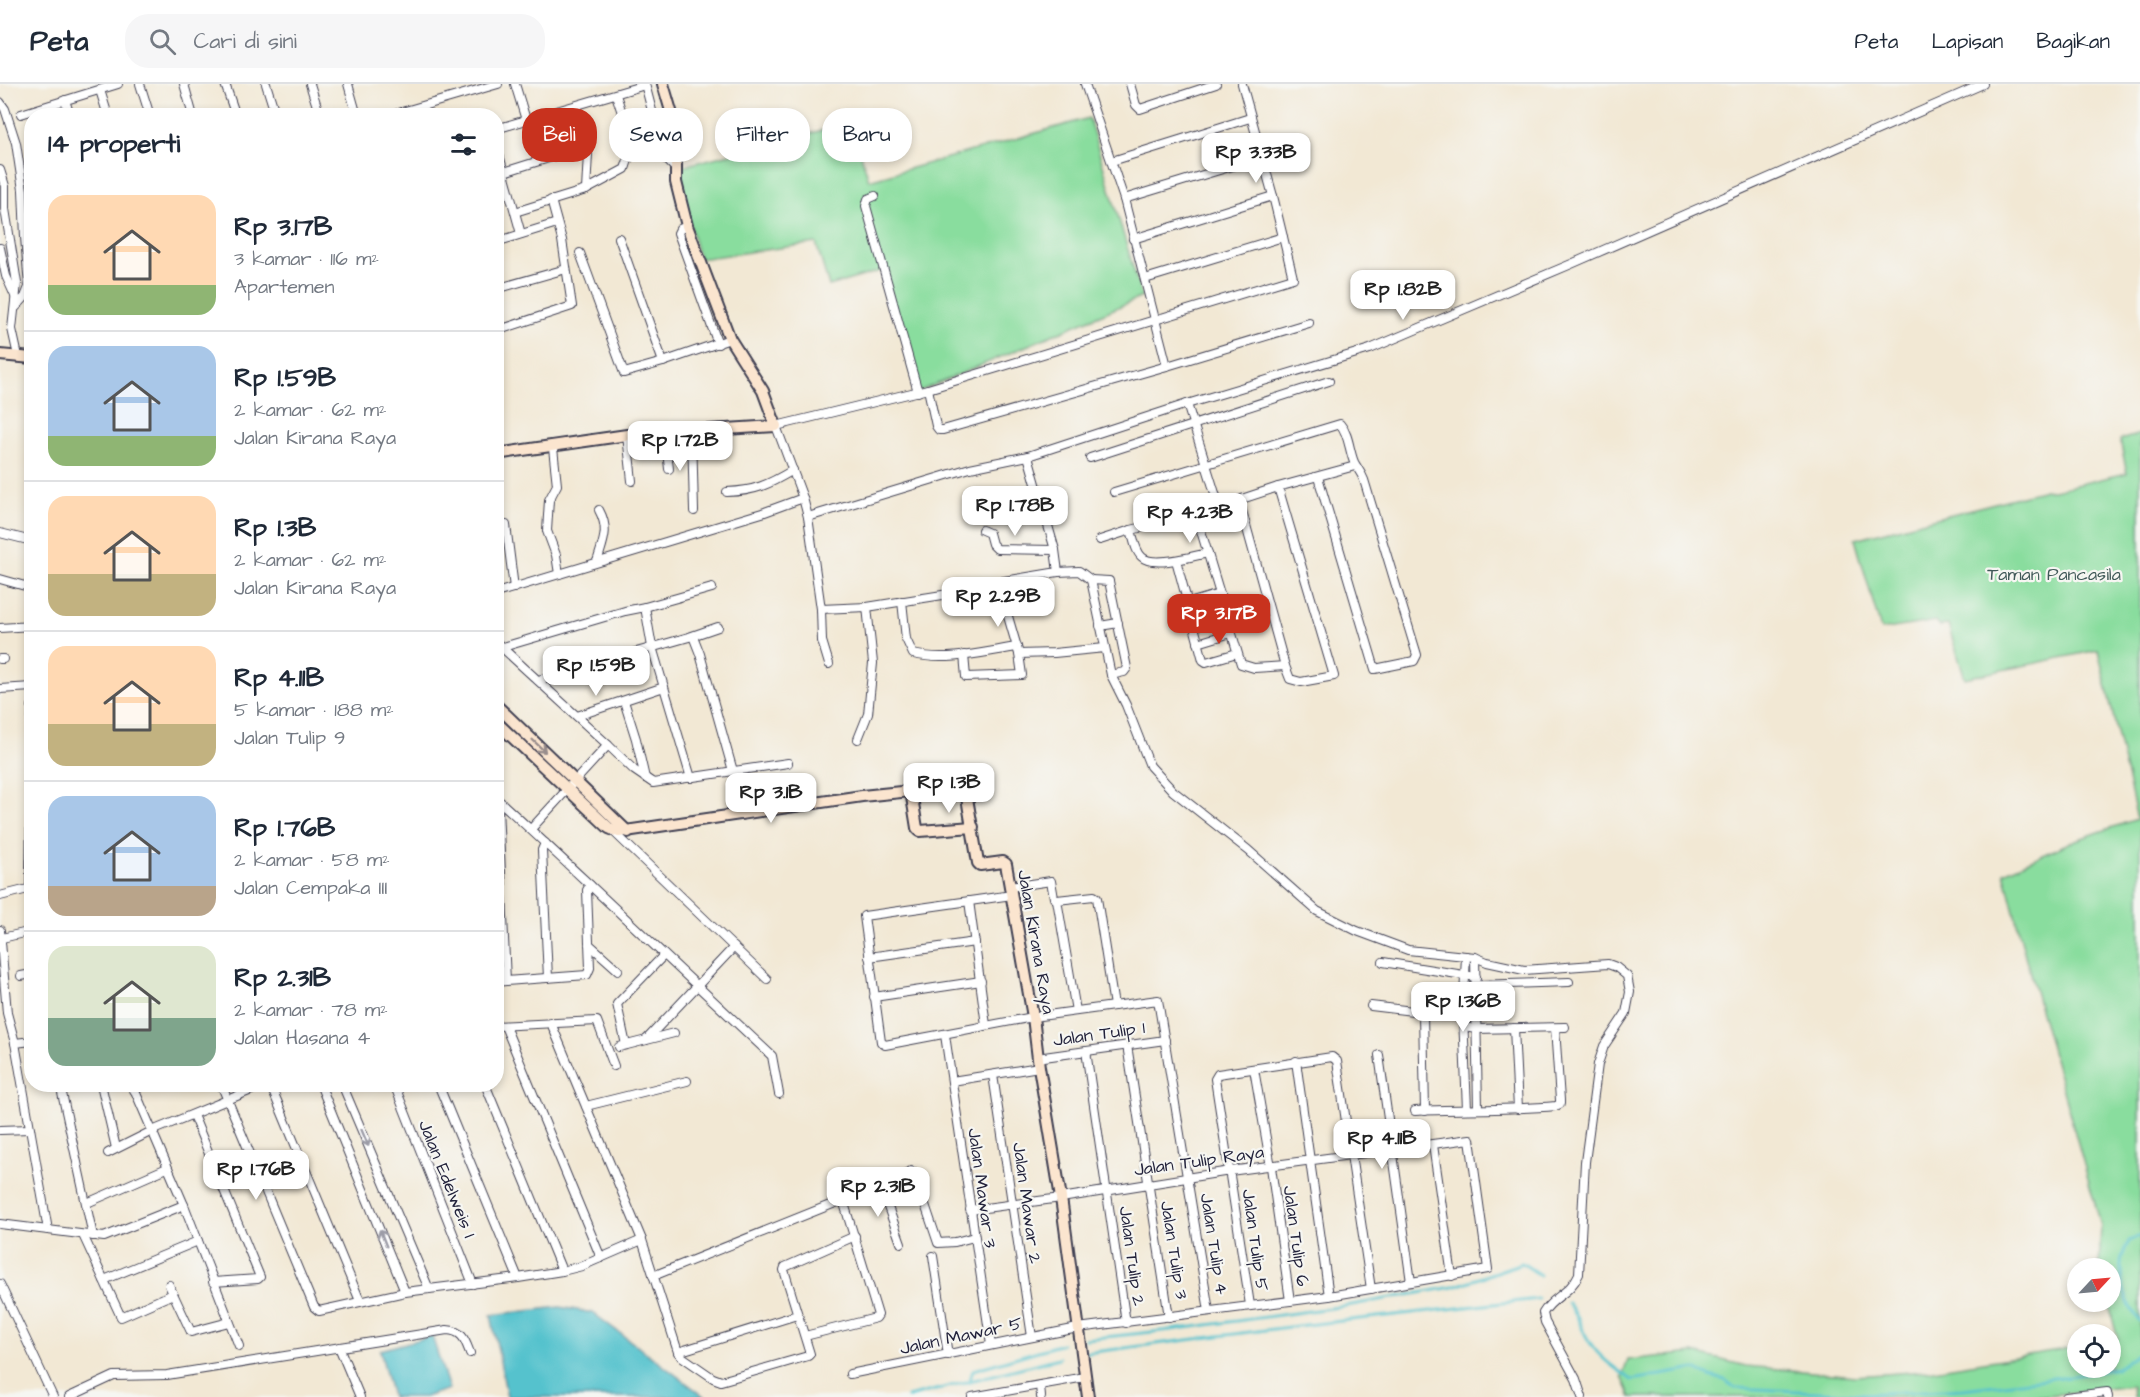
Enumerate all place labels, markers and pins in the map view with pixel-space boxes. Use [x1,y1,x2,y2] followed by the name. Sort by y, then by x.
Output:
[1194,133,1318,184] pin: Rp 3.33B
[1341,270,1465,321] pin: Rp 1.82B
[618,421,742,472] pin: Rp 1.72B
[953,486,1077,537] pin: Rp 1.78B
[1128,493,1252,544] pin: Rp 4.23B
[936,577,1060,628] pin: Rp 2.29B
[1157,594,1281,645] pin: Rp 3.17B
[534,646,658,697] pin: Rp 1.59B
[894,763,1004,814] pin: Rp 1.3B
[716,773,826,824] pin: Rp 3.1B
[1401,982,1525,1033] pin: Rp 1.36B
[1320,1119,1444,1170] pin: Rp 4.11B
[194,1150,318,1201] pin: Rp 1.76B
[816,1167,940,1218] pin: Rp 2.31B

